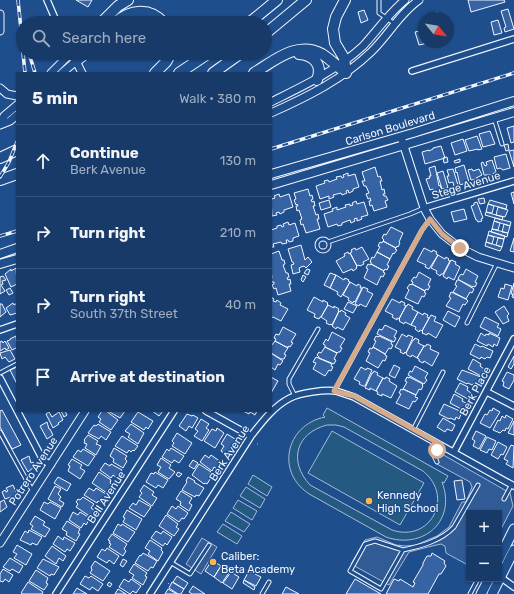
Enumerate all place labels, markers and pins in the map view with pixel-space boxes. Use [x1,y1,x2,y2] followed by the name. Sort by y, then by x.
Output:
[377,489,438,515] place label: Kennedy High School
[364,496,374,506] marker: Kennedy High School
[221,550,295,576] place label: Caliber: Beta Academy
[208,557,218,567] marker: Caliber: Beta Academy

